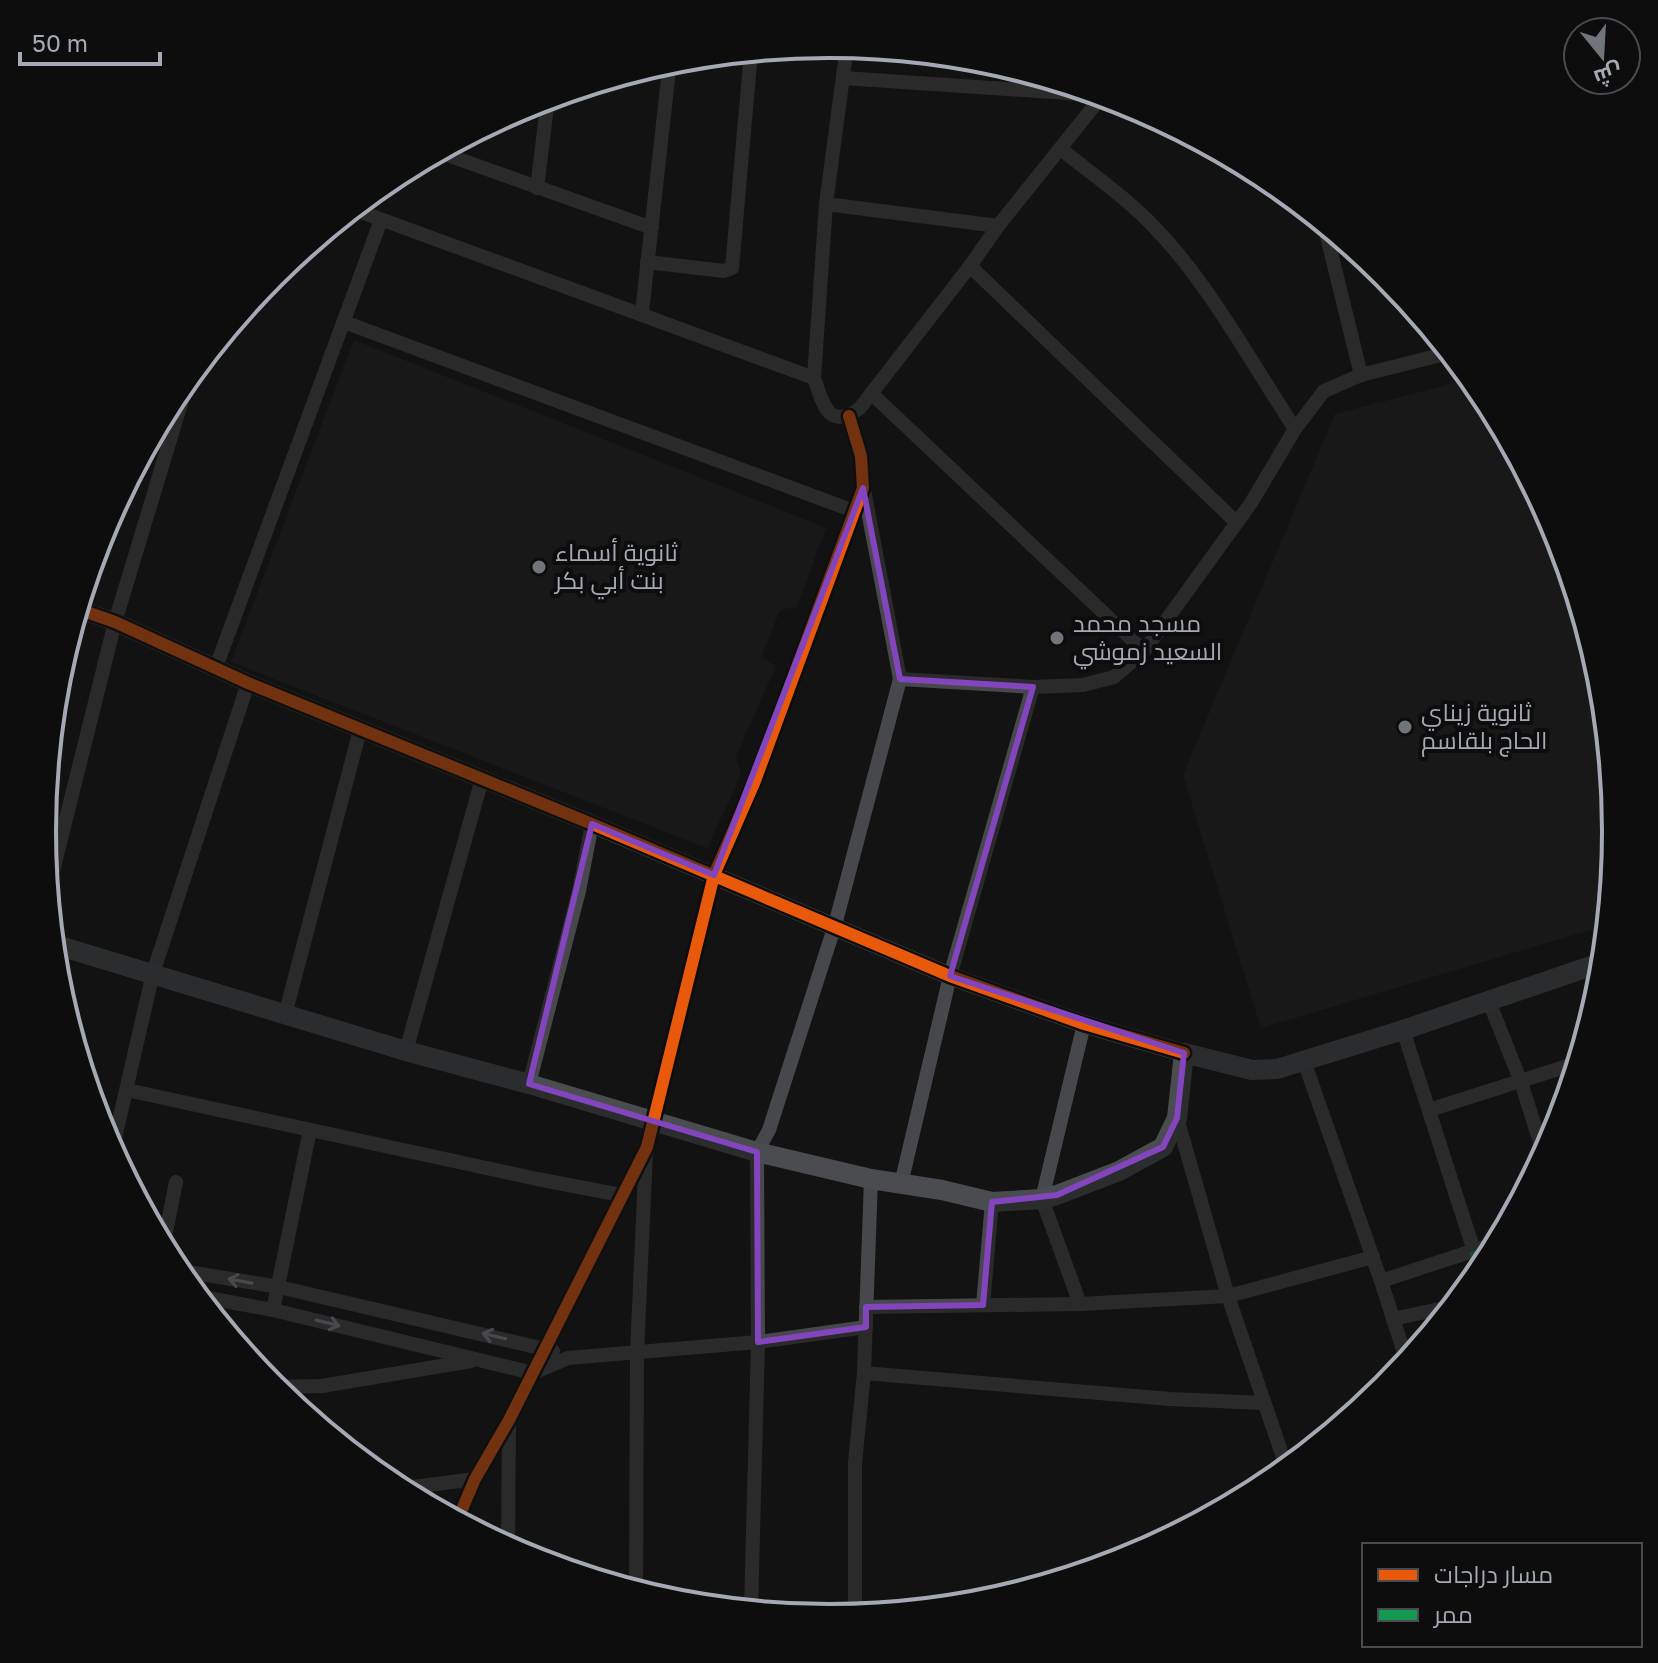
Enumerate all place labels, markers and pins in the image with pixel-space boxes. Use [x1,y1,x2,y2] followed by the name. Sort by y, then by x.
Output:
[553,537,678,600] place label: ثانوية أسماء بنت أبي بكر
[530,558,548,576] marker: ثانوية أسماء بنت أبي بكر
[1073,608,1222,670] place label: مسجد محمد السعيد زموشي
[1048,629,1066,647] marker: مسجد محمد السعيد زموشي
[1421,697,1547,757] place label: ثانوية زيناي الحاج بلقاسم
[1396,718,1414,736] marker: ثانوية زيناي الحاج بلقاسم

